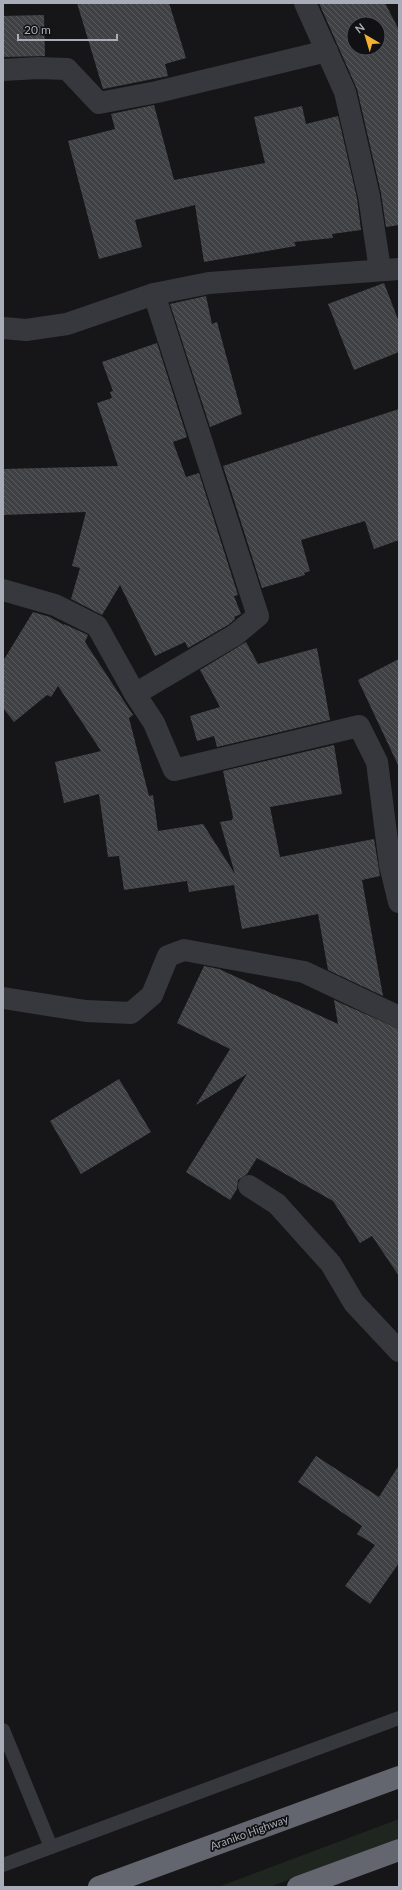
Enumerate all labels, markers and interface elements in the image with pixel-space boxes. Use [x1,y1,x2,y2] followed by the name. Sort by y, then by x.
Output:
[18,16,117,42] scale bar
[346,16,386,56] north arrow
[352,20,367,35] text: N
[24,22,51,37] text: 20 m
[208,1812,290,1852] street label: Araniko Highway

